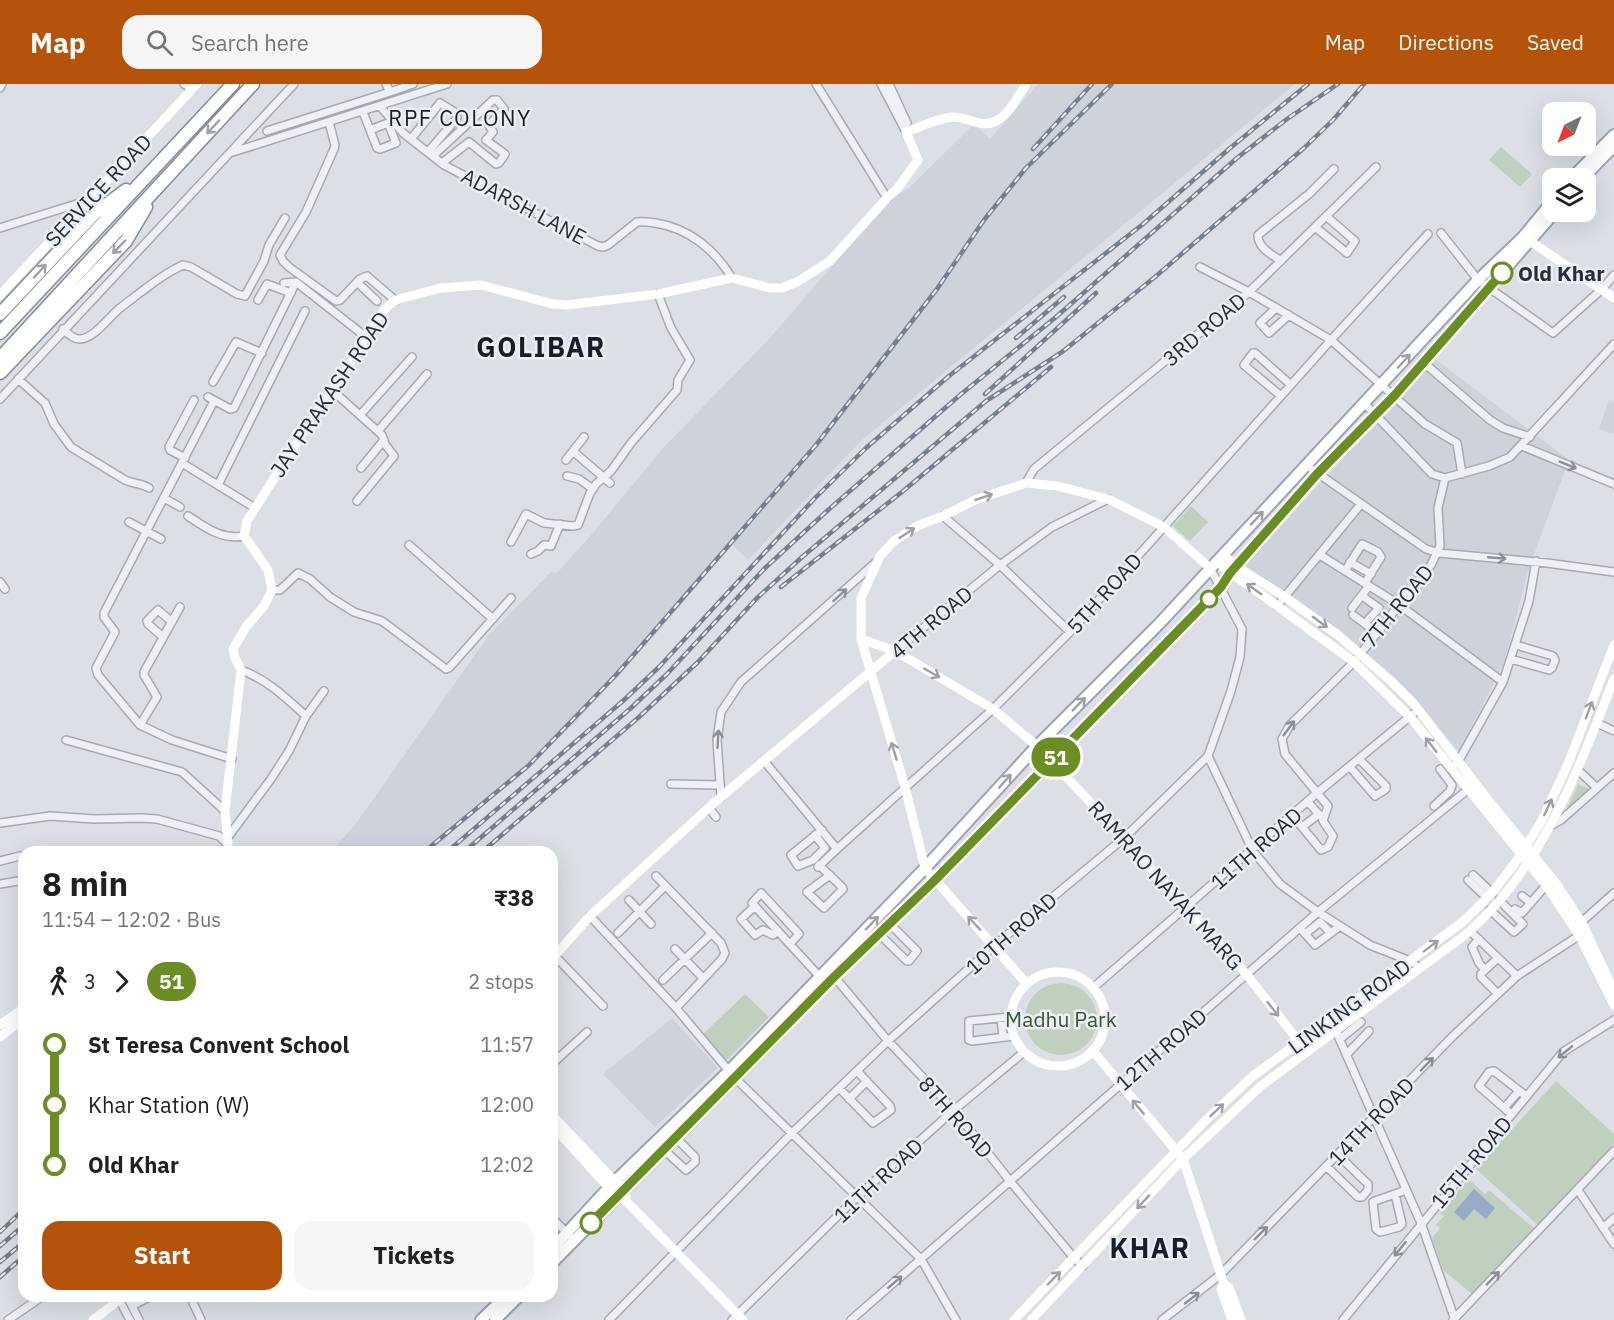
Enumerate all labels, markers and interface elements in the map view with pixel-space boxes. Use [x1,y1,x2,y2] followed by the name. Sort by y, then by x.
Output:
[122,15,542,69] search box
[30,24,86,61] text: Map
[143,26,176,59] icon: search
[191,28,309,57] text: Search here
[1325,28,1365,56] text: Map
[1398,28,1494,56] text: Directions
[1527,28,1584,56] text: Saved
[1542,102,1596,156] north arrow
[1542,102,1596,222] map controls
[388,103,532,132] district label: RPF COLONY
[206,119,220,134] one-way arrow
[39,128,157,252] street label: SERVICE ROAD
[457,161,591,251] street label: ADARSH LANE
[1542,168,1596,222] button: layers
[112,240,126,255] one-way arrow
[1518,259,1605,287] place label: Old Khar
[1491,262,1513,284] marker: Old Khar
[33,264,47,279] one-way arrow
[1157,286,1251,372] street label: 3RD ROAD
[263,306,395,482] street label: JAY PRAKASH ROAD
[476,329,606,364] district label: GOLIBAR
[1397,354,1411,369] one-way arrow
[1558,460,1577,471] one-way arrow
[974,490,993,501] one-way arrow
[1249,511,1264,526] one-way arrow
[898,526,915,539] one-way arrow
[1060,547,1148,639] street label: 5TH ROAD
[1486,553,1506,564] one-way arrow
[1355,558,1439,654] street label: 7TH ROAD
[884,579,978,665] street label: 4TH ROAD
[1247,583,1263,595] one-way arrow
[832,588,847,602] one-way arrow
[1200,590,1218,608] unlabelled marker
[1311,616,1327,628] one-way arrow
[923,668,940,680] one-way arrow
[1071,697,1086,712] one-way arrow
[1584,701,1595,720] one-way arrow
[1283,721,1295,737] one-way arrow
[712,729,723,749] one-way arrow
[1425,737,1438,753] one-way arrow
[1029,738,1083,776] line badge: 51
[888,742,899,761] one-way arrow
[1043,743,1069,771] text: 51
[998,773,1013,788] one-way arrow
[1082,794,1250,976] street label: RAMRAO NAYAK MARG
[1543,798,1554,816] one-way arrow
[1204,801,1308,895] street label: 11TH ROAD
[42,862,128,905] text: 8 min
[494,883,534,912] text: ₹38
[959,886,1063,980] street label: 10TH ROAD
[42,906,221,933] text: 11:54 – 12:02 · Bus
[865,915,879,930] one-way arrow
[967,916,981,931] one-way arrow
[1422,939,1438,952] one-way arrow
[1282,952,1416,1060] street label: LINKING ROAD
[42,965,75,998] icon: walk
[105,965,138,998] icon: forward
[159,967,184,995] text: 51
[84,968,96,995] text: 3
[468,968,534,995] text: 2 stops
[1266,1000,1279,1016] one-way arrow
[1109,1002,1213,1096] street label: 12TH ROAD
[1005,1005,1117,1033] park label: Madhu Park
[88,1030,349,1059] text: St Teresa Convent School
[480,1031,534,1058] text: 11:57
[1558,1045,1573,1059] one-way arrow
[1420,1056,1434,1071] one-way arrow
[913,1070,999,1164] street label: 8TH ROAD
[1322,1071,1420,1171] street label: 14TH ROAD
[88,1090,250,1119] text: Khar Station (W)
[480,1091,534,1118] text: 12:00
[1132,1099,1145,1115] one-way arrow
[1209,1103,1224,1117] one-way arrow
[1424,1110,1518,1214] street label: 15TH ROAD
[827,1131,929,1229] street label: 11TH ROAD
[88,1150,179,1179] text: Old Khar
[480,1151,534,1178] text: 12:02
[1136,1194,1150,1209] one-way arrow
[580,1212,602,1234] unlabelled marker
[42,1221,282,1290] button: Start
[294,1221,534,1290] button: Tickets
[1254,1225,1269,1240] one-way arrow
[1109,1230,1191,1265] district label: KHAR
[1393,1241,1406,1257] one-way arrow
[1486,1270,1501,1285] one-way arrow
[1047,1271,1062,1286] one-way arrow
[887,1275,903,1288] one-way arrow
[1183,1291,1199,1304] one-way arrow

